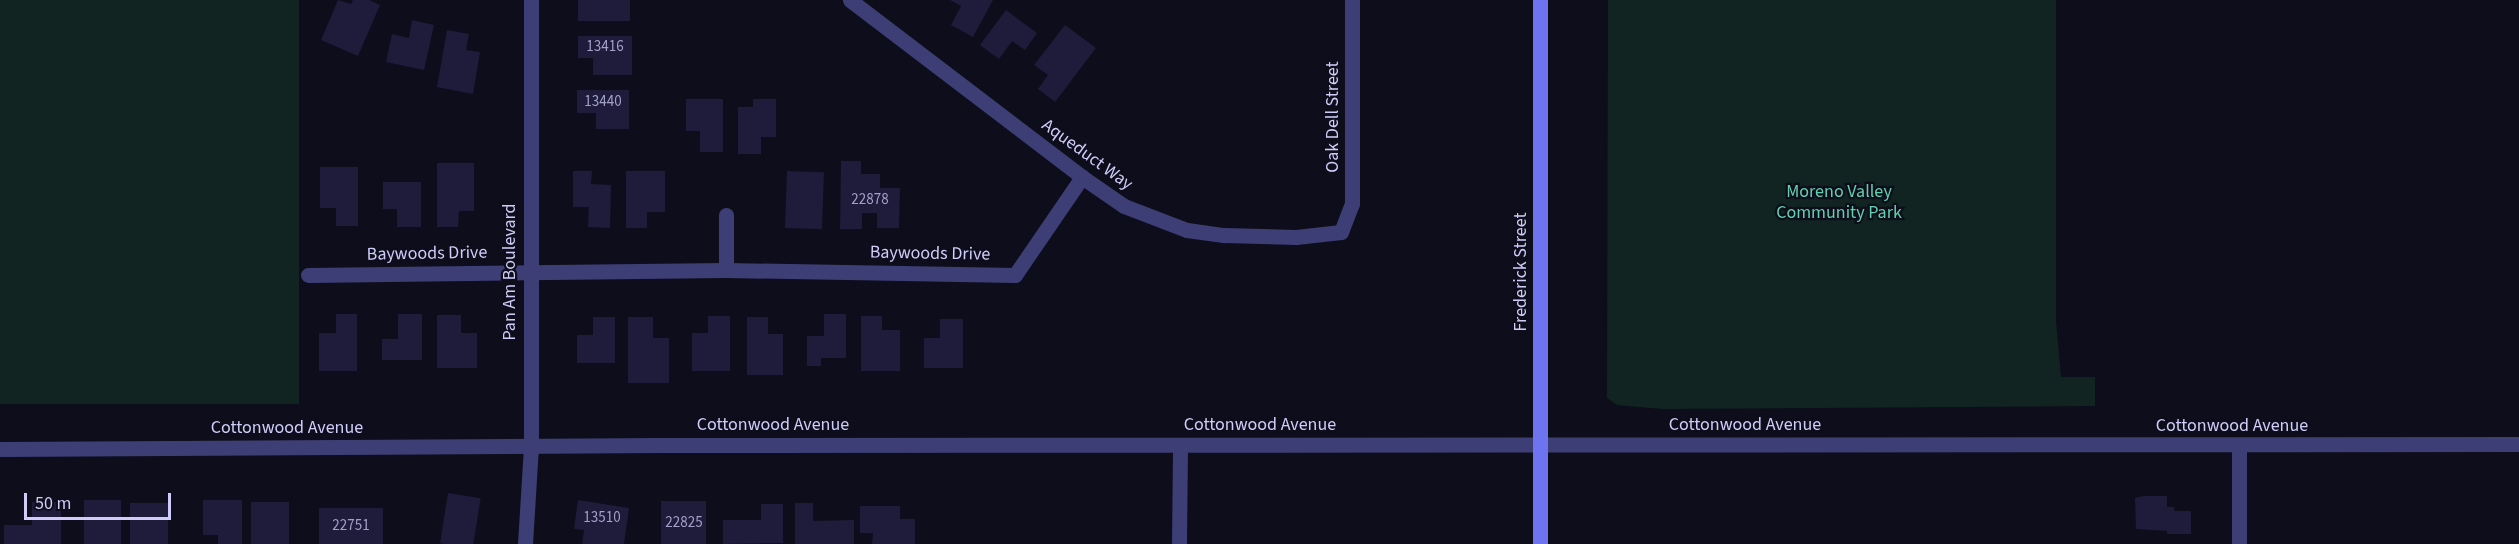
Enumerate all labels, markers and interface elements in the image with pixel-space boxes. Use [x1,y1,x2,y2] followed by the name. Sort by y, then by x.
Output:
[586,38,624,56] house number: 13416
[1322,61,1344,173] street label: Oak Dell Street
[584,93,622,111] house number: 13440
[1037,115,1137,195] street label: Aqueduct Way
[1776,182,1902,224] park label: Moreno Valley Community Park
[851,191,889,209] house number: 22878
[499,203,521,341] street label: Pan Am Boulevard
[1510,213,1532,331] street label: Frederick Street
[367,242,487,266] street label: Baywoods Drive
[870,242,990,266] street label: Baywoods Drive
[697,414,849,436] street label: Cottonwood Avenue
[1184,414,1336,436] street label: Cottonwood Avenue
[1669,414,1821,436] street label: Cottonwood Avenue
[2156,415,2308,437] street label: Cottonwood Avenue
[211,417,363,439] street label: Cottonwood Avenue
[27,481,174,519] scale bar
[35,491,71,516] text: 50 m
[583,509,621,527] house number: 13510
[665,514,703,532] house number: 22825
[332,517,370,535] house number: 22751

